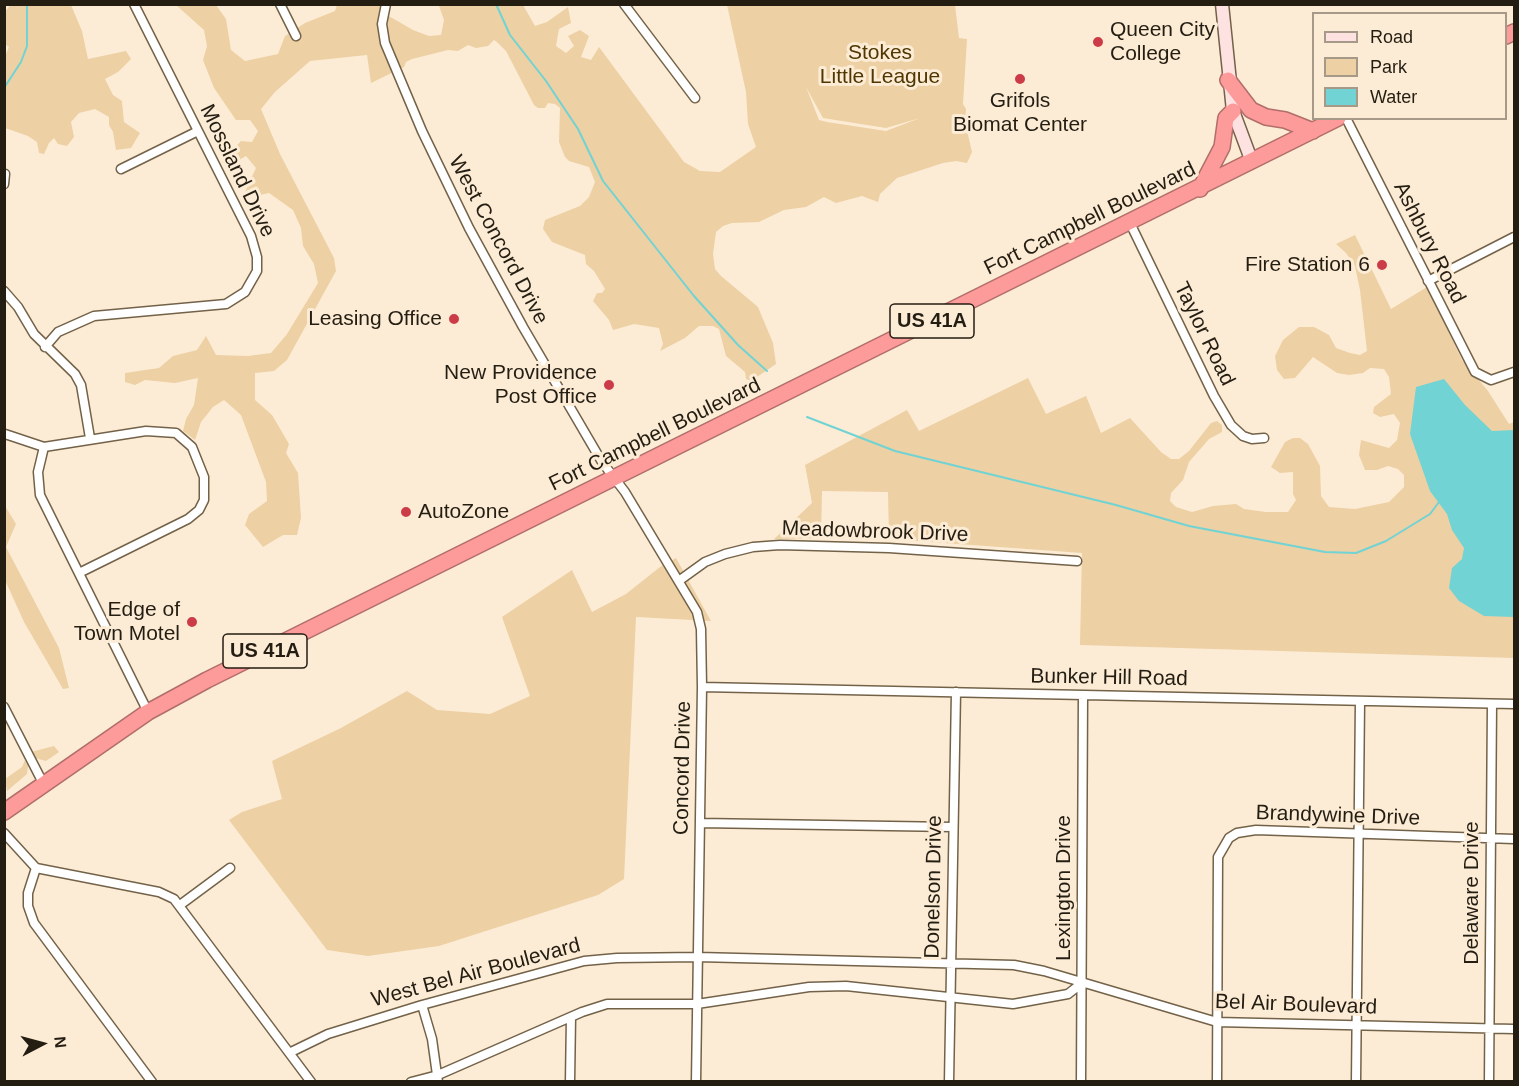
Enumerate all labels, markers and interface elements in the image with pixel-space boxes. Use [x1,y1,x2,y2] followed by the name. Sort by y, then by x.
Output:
[1312,12,1507,120] legend
[1110,17,1215,67] place label: Queen City College
[1370,27,1413,47] text: Road
[1091,35,1105,49] marker: Queen City College
[820,40,940,90] park label: Stokes Little League
[1370,57,1407,77] text: Park
[1013,72,1027,86] marker: Grifols Biomat Center
[1370,87,1417,107] text: Water
[953,88,1087,138] place label: Grifols Biomat Center
[194,100,280,242] street label: Mossland Drive
[443,151,553,329] street label: West Concord Drive
[980,157,1200,281] street label: Fort Campbell Boulevard
[1388,178,1470,308] street label: Ashbury Road
[1245,252,1370,278] place label: Fire Station 6
[1375,258,1389,272] marker: Fire Station 6
[1168,278,1240,390] street label: Taylor Road
[890,304,974,338] road number: US 41A
[308,306,442,332] place label: Leasing Office
[447,312,461,326] marker: Leasing Office
[444,360,597,410] place label: New Providence Post Office
[545,373,765,497] street label: Fort Campbell Boulevard
[602,378,616,392] marker: New Providence Post Office
[418,499,509,525] place label: AutoZone
[399,505,413,519] marker: AutoZone
[781,516,969,548] street label: Meadowbrook Drive
[74,597,180,647] place label: Edge of Town Motel
[185,615,199,629] marker: Edge of Town Motel
[223,634,307,668] road number: US 41A
[1030,664,1188,692] street label: Bunker Hill Road
[669,701,697,835] street label: Concord Drive
[1255,801,1421,831] street label: Brandywine Drive
[920,815,948,959] street label: Donelson Drive
[1051,815,1077,961] street label: Lexington Drive
[1459,821,1485,965] street label: Delaware Drive
[369,933,583,1013] street label: West Bel Air Boulevard
[1214,990,1378,1020] street label: Bel Air Boulevard
[12,1014,72,1074] north arrow
[51,1035,69,1049] text: N

